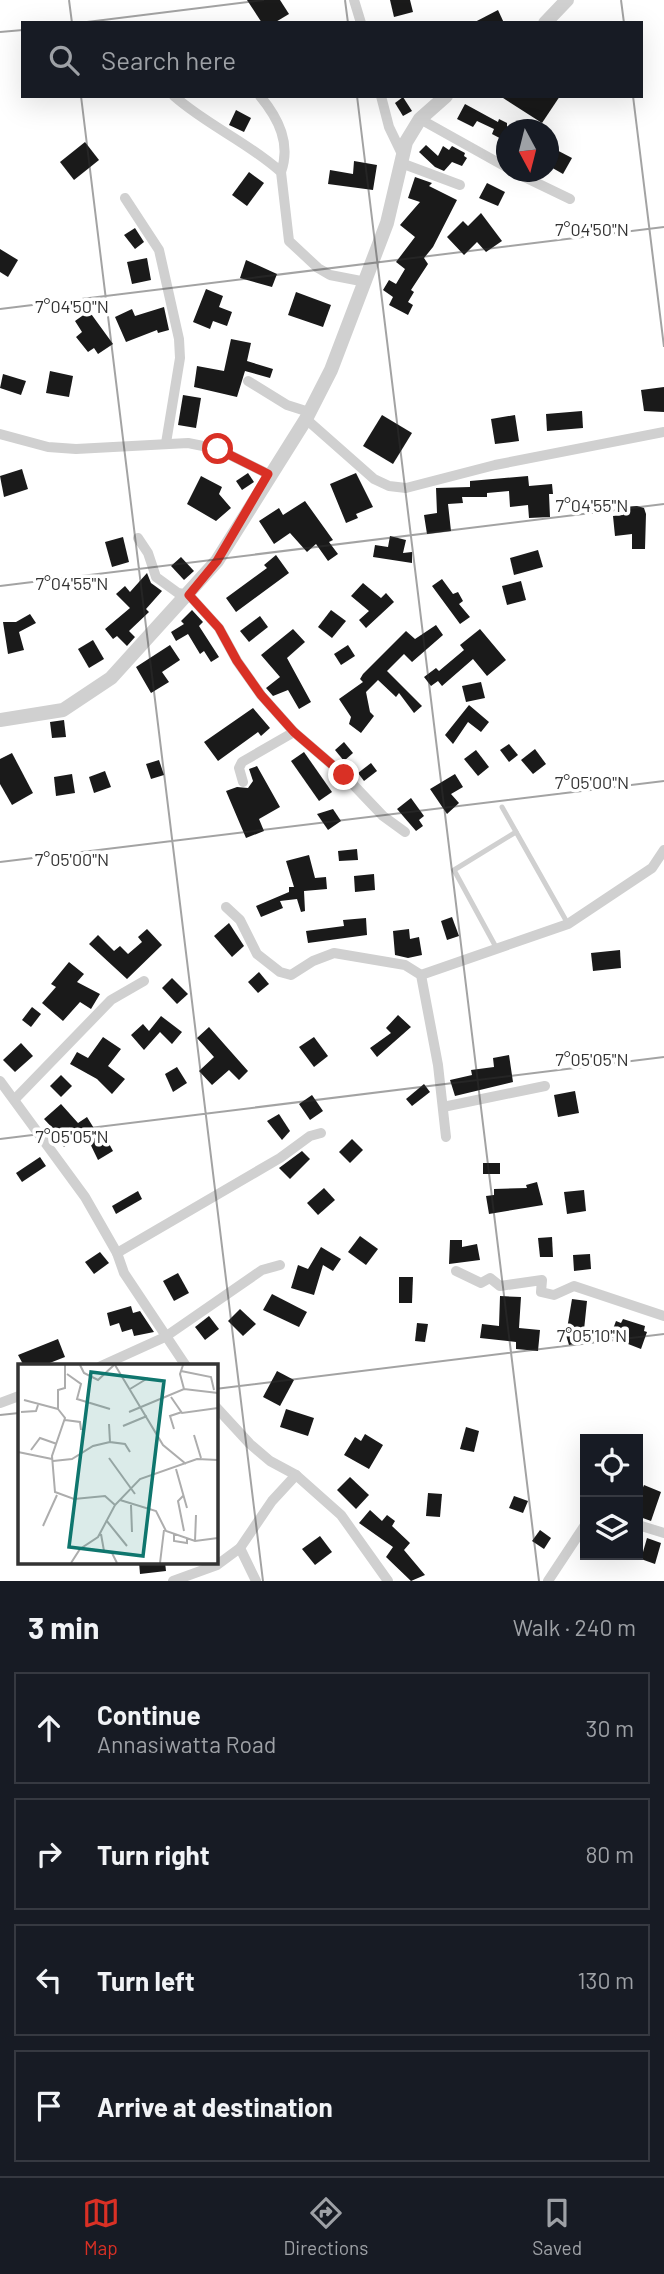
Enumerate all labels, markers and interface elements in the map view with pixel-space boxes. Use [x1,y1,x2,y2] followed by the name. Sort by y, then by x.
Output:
[21,21,643,98] search box
[45,41,83,79] icon: search
[101,44,236,75] text: Search here
[496,119,559,182] north arrow
[555,218,629,240] text: 7°04'50"N
[35,295,109,317] text: 7°04'50"N
[202,433,233,464] route start
[556,494,628,516] text: 7°04'55"N
[36,572,108,594] text: 7°04'55"N
[328,759,359,790] route end
[555,771,629,793] text: 7°05'00"N
[35,848,109,870] text: 7°05'00"N
[555,1048,629,1070] text: 7°05'05"N
[35,1125,109,1147] text: 7°05'05"N
[557,1324,627,1346] text: 7°05'10"N
[18,1364,217,1563] inset map
[580,1434,643,1560] map controls
[580,1434,643,1497] button: locate
[580,1497,643,1560] button: layers
[28,1609,99,1645] text: 3 min
[513,1613,636,1641] text: Walk · 240 m
[97,1699,201,1730] text: Continue
[30,1709,68,1747] icon: ahead
[586,1714,634,1742] text: 30 m
[97,1730,276,1758] text: Annasiwatta Road
[30,1835,68,1873] icon: right
[97,1839,210,1870] text: Turn right
[585,1840,634,1868] text: 80 m
[30,1961,68,1999] icon: left
[97,1965,195,1996] text: Turn left
[577,1966,634,1994] text: 130 m
[30,2087,68,2125] icon: arrive
[97,2091,333,2122] text: Arrive at destination
[82,2194,120,2259] tab: Map
[284,2194,369,2259] tab: Directions
[532,2194,582,2259] tab: Saved

